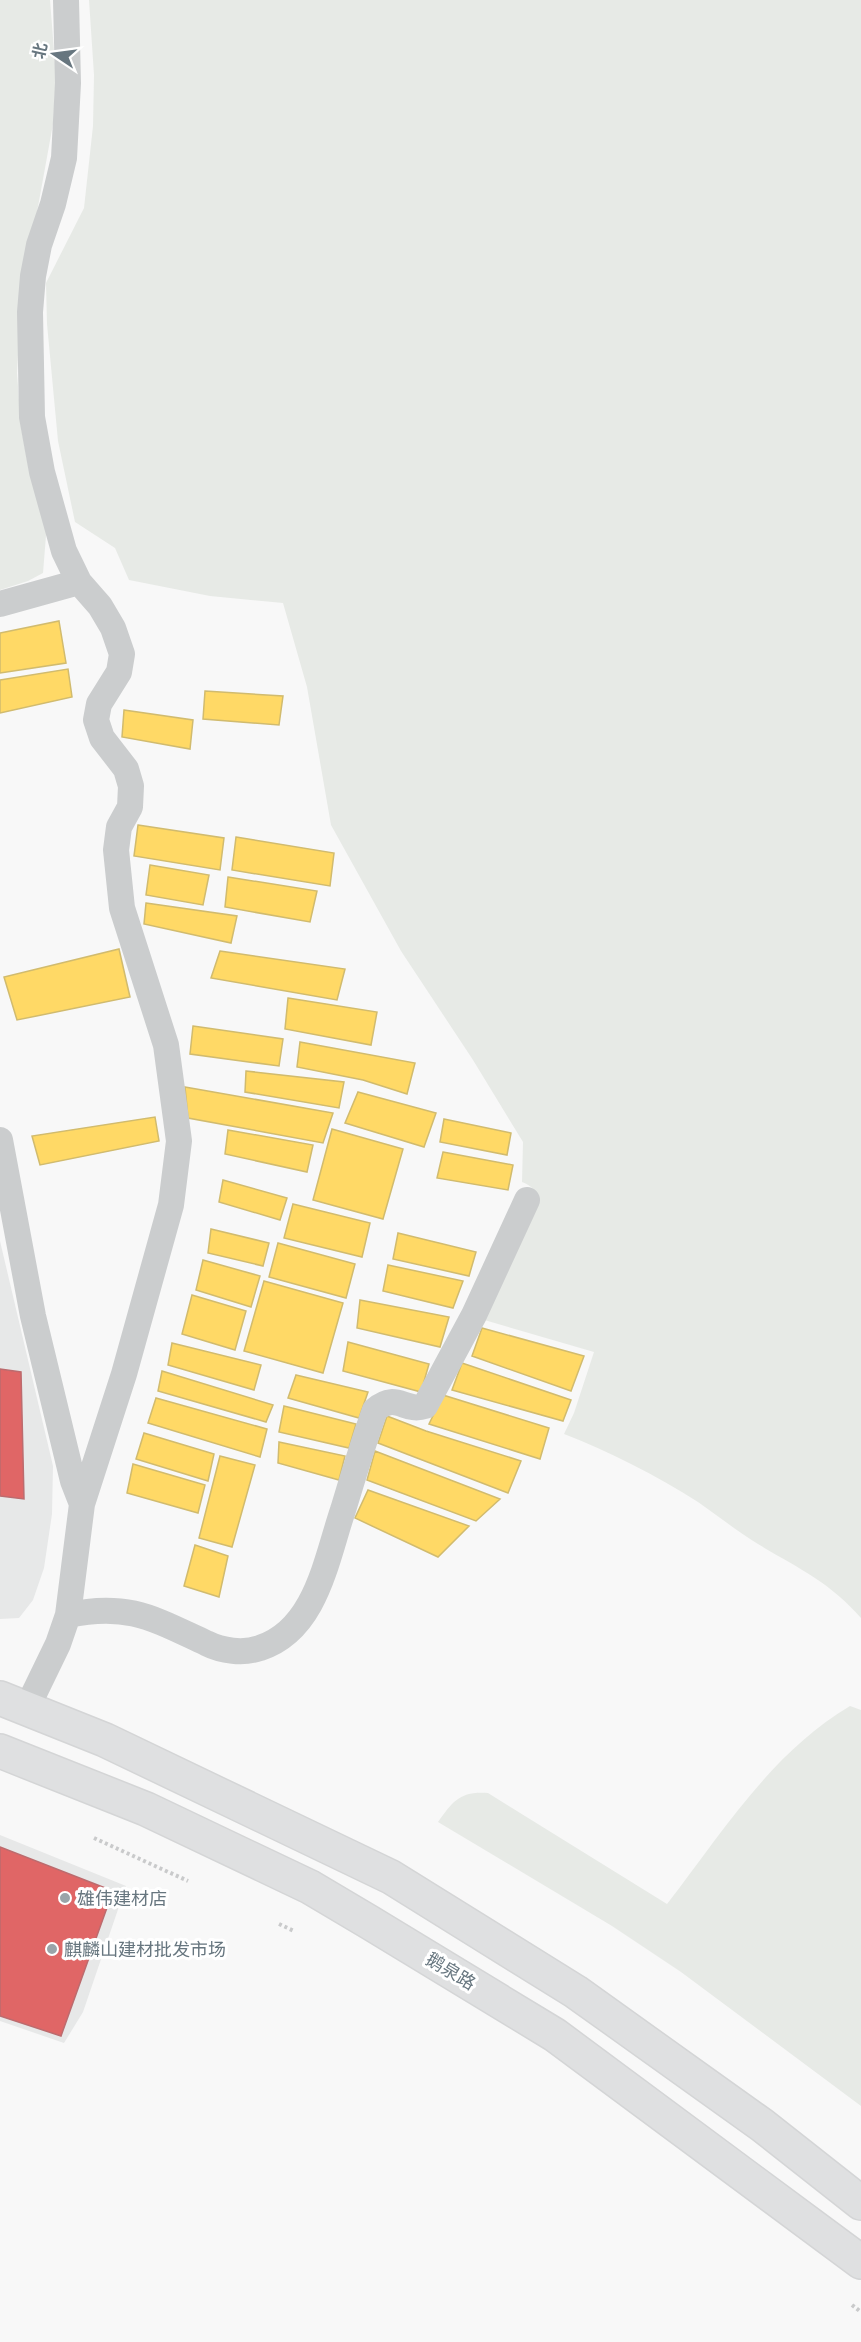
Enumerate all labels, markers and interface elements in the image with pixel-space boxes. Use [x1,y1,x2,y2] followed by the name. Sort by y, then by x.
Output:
[24,24,84,84] north arrow
[27,40,52,61] text: 北
[77,1886,167,1911] place label: 雄伟建材店
[58,1891,72,1905] marker: 雄伟建材店
[64,1937,226,1962] place label: 麒麟山建材批发市场
[45,1942,59,1956] marker: 麒麟山建材批发市场
[421,1946,481,1996] street label: 鹅泉路

